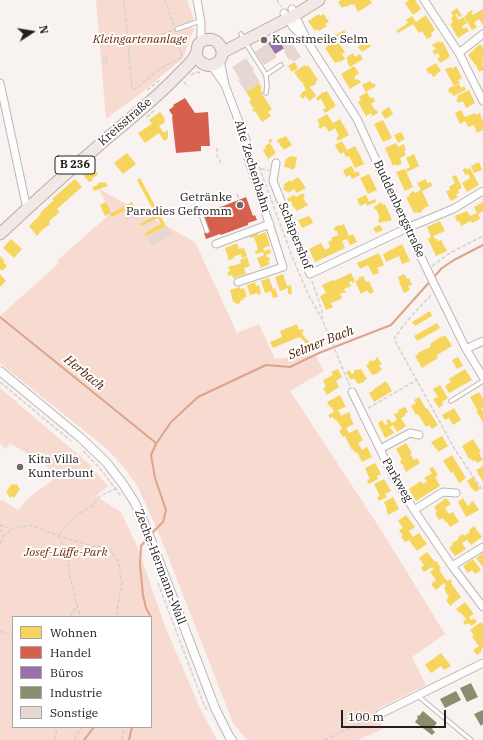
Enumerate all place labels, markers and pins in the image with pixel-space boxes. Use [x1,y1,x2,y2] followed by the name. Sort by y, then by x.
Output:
[272,33,368,47] place label: Kunstmeile Selm
[259,35,269,45] marker: Kunstmeile Selm
[126,191,232,219] place label: Getränke Paradies Gefromm
[235,200,245,210] marker: Getränke Paradies Gefromm
[28,453,94,481] place label: Kita Villa Kunterbunt
[15,462,25,472] marker: Kita Villa Kunterbunt

